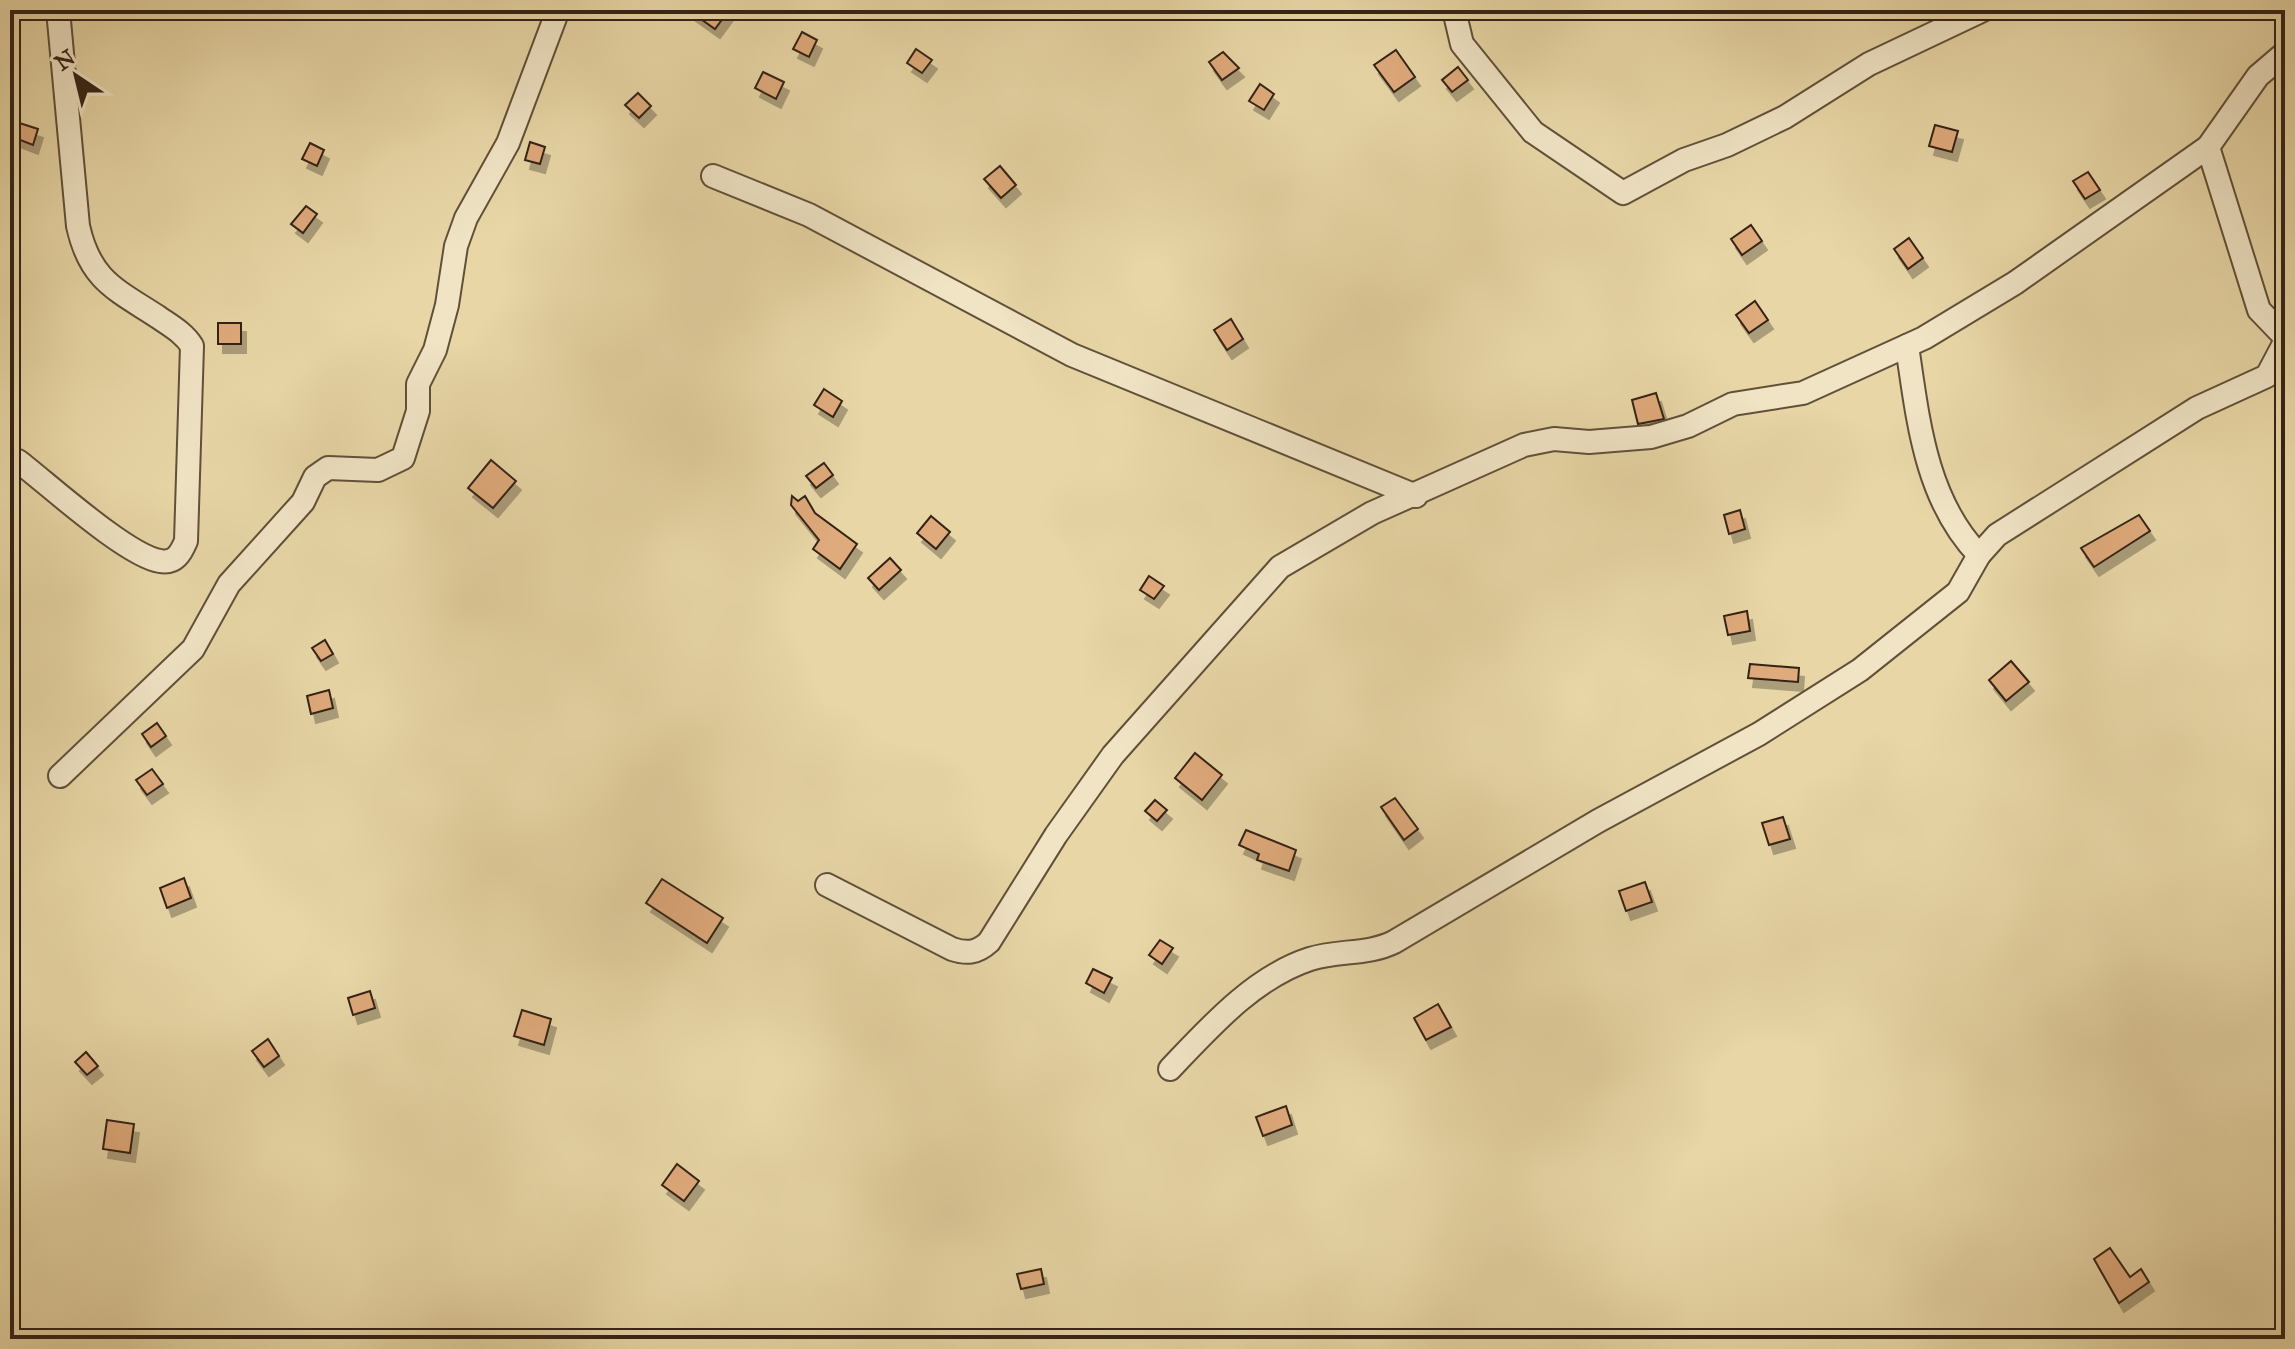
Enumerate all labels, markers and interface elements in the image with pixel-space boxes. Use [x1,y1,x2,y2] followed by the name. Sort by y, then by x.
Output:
[36,36,116,116] north arrow
[49,43,80,76] text: N

